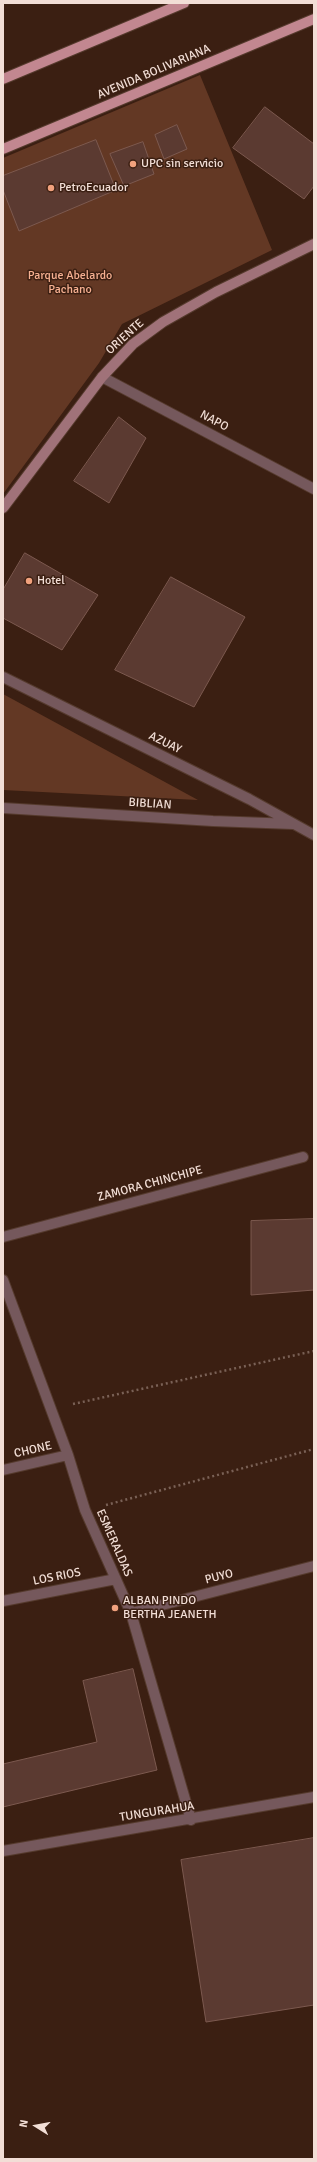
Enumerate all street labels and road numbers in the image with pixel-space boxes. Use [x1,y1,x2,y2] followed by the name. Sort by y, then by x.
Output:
[95,42,213,102] street label: AVENIDA BOLIVARIANA
[103,316,147,358] street label: ORIENTE
[197,408,231,434] street label: NAPO
[146,729,184,757] street label: AZUAY
[128,795,172,813] street label: BIBLIAN
[96,1163,204,1205] street label: ZAMORA CHINCHIPE
[13,1439,53,1461] street label: CHONE
[93,1507,135,1579] street label: ESMERALDAS
[32,1565,82,1589] street label: LOS RIOS
[203,1567,235,1587] street label: PUYO
[119,1799,195,1825] street label: TUNGURAHUA

